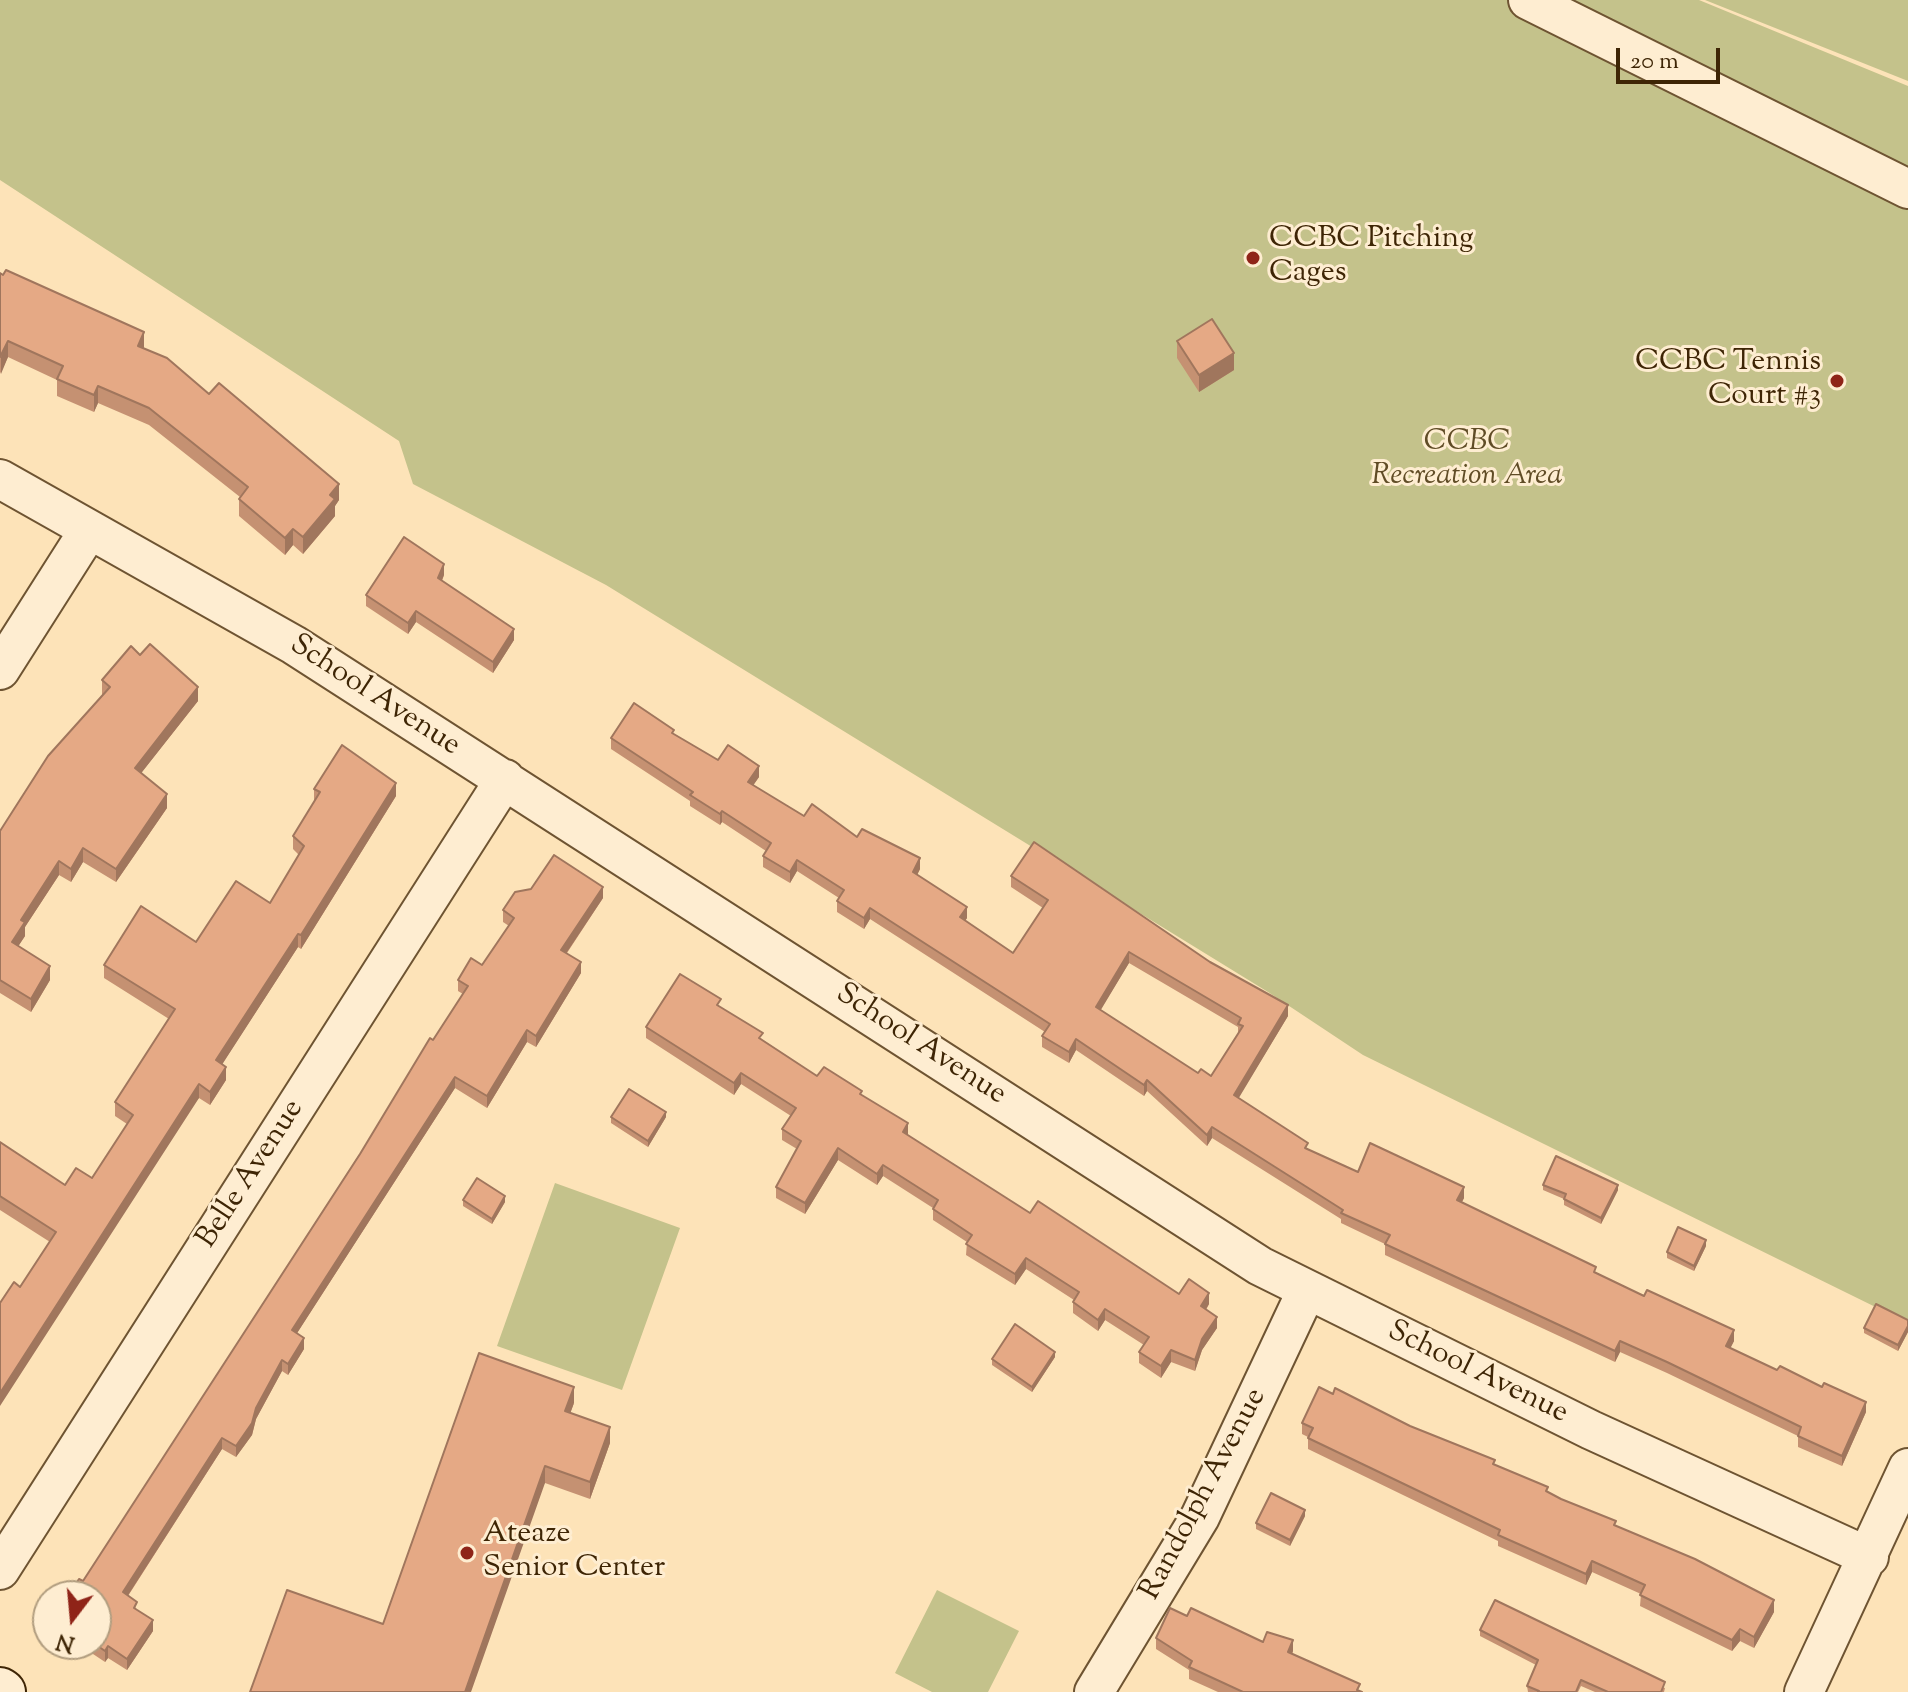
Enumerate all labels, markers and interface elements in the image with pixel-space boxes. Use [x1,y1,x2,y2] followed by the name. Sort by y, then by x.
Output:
[1620,32,1724,82] scale bar
[1630,45,1679,79] text: 20 m
[1269,223,1474,294] place label: CCBC Pitching Cages
[1244,249,1262,267] marker: CCBC Pitching Cages
[1635,346,1821,416] place label: CCBC Tennis Court #3
[1828,372,1846,390] marker: CCBC Tennis Court #3
[1371,426,1563,496] park label: CCBC Recreation Area
[282,628,466,766] street label: School Avenue
[828,977,1012,1115] street label: School Avenue
[191,1094,313,1256] street label: Belle Avenue
[1381,1315,1573,1433] street label: School Avenue
[1134,1383,1276,1607] street label: Randolph Avenue
[483,1518,665,1588] place label: Ateaze Senior Center
[458,1544,476,1562] marker: Ateaze Senior Center
[32,1580,112,1660] north arrow
[53,1623,79,1659] text: N

